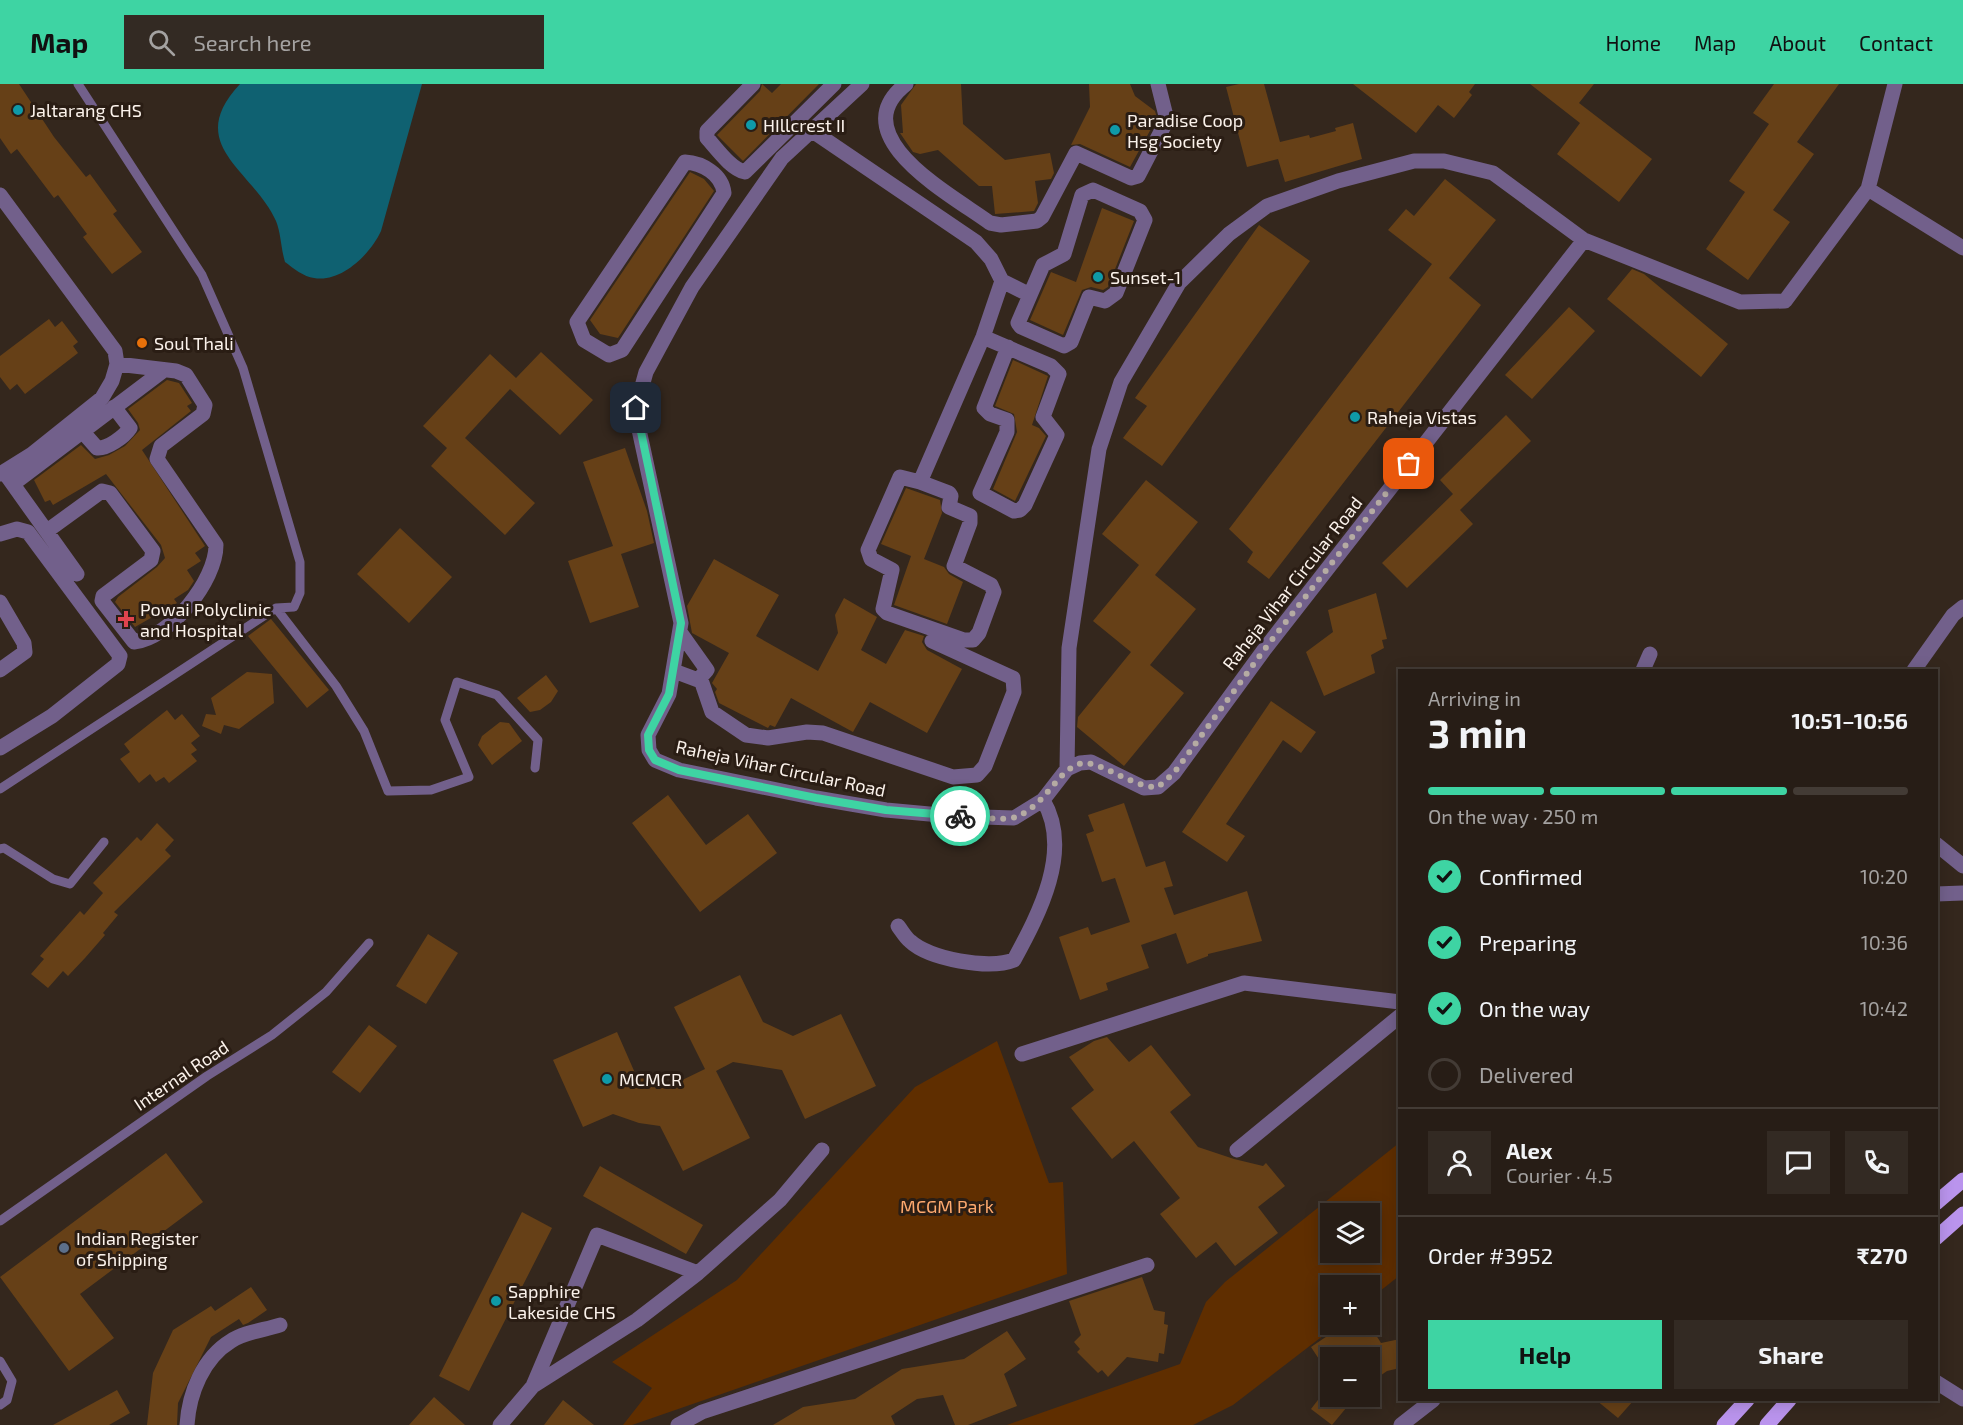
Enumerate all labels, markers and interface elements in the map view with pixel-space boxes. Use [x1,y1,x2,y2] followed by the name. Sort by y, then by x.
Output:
[124,15,544,69] search box
[30,25,88,59] text: Map
[145,26,178,59] icon: search
[193,29,312,55] text: Search here
[1605,30,1661,55] text: Home
[1694,30,1736,55] text: Map
[1769,30,1826,55] text: About
[1859,30,1933,55] text: Contact
[30,99,142,121] place label: Jaltarang CHS
[11,103,25,117] marker: Jaltarang CHS
[1127,109,1243,152] place label: Paradise Coop Hsg Society
[763,114,845,136] place label: HIllcrest II
[744,118,758,132] marker: HIllcrest II
[1108,123,1122,137] marker: Paradise Coop Hsg Society
[1110,266,1181,288] place label: Sunset-1
[1091,270,1105,284] marker: Sunset-1
[154,332,234,354] place label: Soul Thali
[135,336,149,350] marker: Soul Thali
[610,382,661,433] pin
[619,391,652,424] icon: home
[1367,406,1477,428] place label: Raheja Vistas
[1348,410,1362,424] marker: Raheja Vistas
[1383,438,1434,489] pin
[1392,447,1425,480] icon: bag
[1217,492,1367,674] street label: Raheja Vihar Circular Road
[140,598,271,641] place label: Powai Polyclinic and Hospital
[117,610,135,628] marker: Powai Polyclinic and Hospital
[1428,686,1521,710] text: Arriving in
[1792,707,1908,733] text: 10:51–10:56
[1428,709,1527,756] text: 3 min
[674,735,888,801] street label: Raheja Vihar Circular Road
[930,786,990,846] courier
[944,800,977,833] icon: bike
[1428,804,1598,828] text: On the way · 250 m
[1428,860,1461,893] icon: check
[1479,863,1583,889] text: Confirmed
[1860,864,1908,888] text: 10:20
[1428,926,1461,959] icon: check
[1479,929,1577,955] text: Preparing
[1861,930,1908,954] text: 10:36
[1428,992,1461,1025] icon: check
[1479,995,1590,1021] text: On the way
[1860,996,1908,1020] text: 10:42
[129,1035,233,1115] street label: Internal Road
[1479,1061,1574,1087] text: Delivered
[619,1068,682,1090] place label: MCMCR
[600,1072,614,1086] marker: MCMCR
[1428,1131,1491,1194] button: person
[1767,1131,1830,1194] button: chat
[1845,1131,1908,1194] button: phone
[1506,1137,1552,1163] text: Alex
[1506,1163,1613,1187] text: Courier · 4.5
[900,1195,994,1217] park label: MCGM Park
[1320,1203,1380,1407] map controls
[1320,1203,1380,1263] button: layers
[76,1227,198,1270] place label: Indian Register of Shipping
[57,1241,71,1255] marker: Indian Register of Shipping
[1428,1242,1553,1268] text: Order #3952
[1857,1242,1908,1268] text: ₹270
[1320,1275,1380,1335] button: +
[508,1280,616,1323] place label: Sapphire Lakeside CHS
[489,1294,503,1308] marker: Sapphire Lakeside CHS
[1428,1320,1662,1389] button: Help
[1674,1320,1908,1389] button: Share
[1320,1347,1380,1407] button: −

